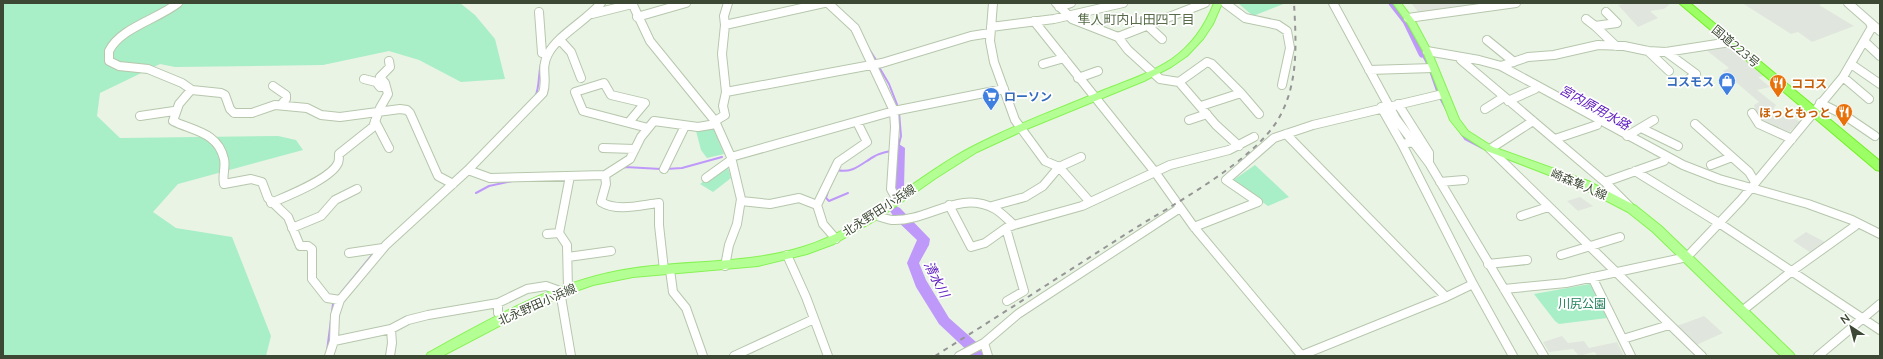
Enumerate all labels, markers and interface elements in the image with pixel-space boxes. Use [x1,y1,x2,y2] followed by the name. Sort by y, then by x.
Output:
[1077,11,1195,27] district label: 隼人町内山田四丁目
[1709,22,1763,70] street label: 国道223号
[1717,71,1737,96] shop icon: コスモス
[1768,73,1788,98] restaurant icon: ココス
[1666,74,1714,89] place label: コスモス
[1791,76,1827,91] place label: ココス
[1557,81,1634,133] water label: 宮内原用水路
[981,86,1001,111] supermarket icon: ローソン
[1004,89,1052,104] place label: ローソン
[1834,102,1854,127] restaurant icon: ほっともっと
[1759,105,1831,120] place label: ほっともっと
[1548,165,1610,203] street label: 崎森隼人線
[840,181,918,239] street label: 北永野田小浜線
[921,258,954,302] water label: 清水川
[496,280,578,328] street label: 北永野田小浜線
[1558,296,1606,311] park label: 川尻公園
[1831,307,1871,347] north arrow
[1838,311,1853,327] text: N

